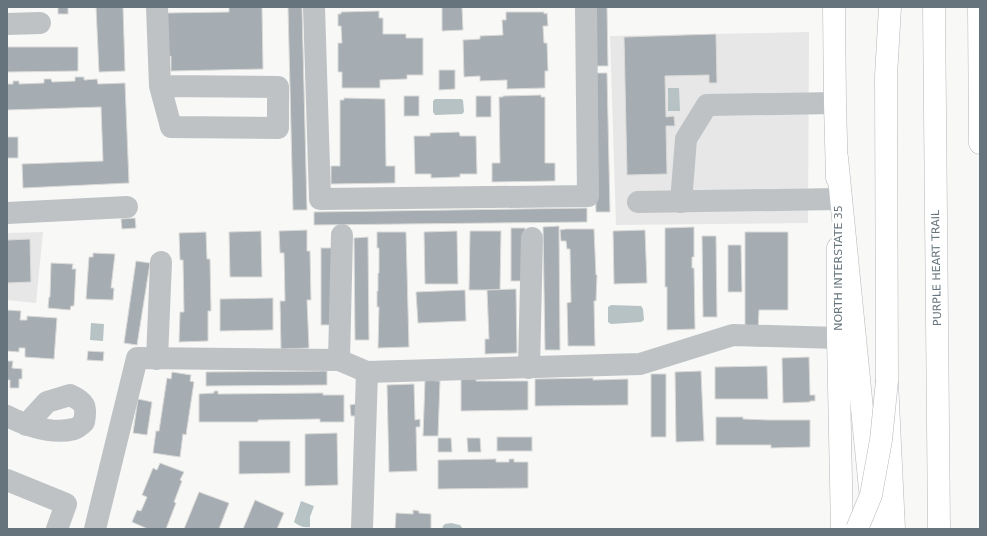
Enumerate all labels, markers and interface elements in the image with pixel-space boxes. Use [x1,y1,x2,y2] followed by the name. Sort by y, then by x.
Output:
[832,205,845,331] street label: NORTH INTERSTATE 35
[929,209,944,326] street label: PURPLE HEART TRAIL

